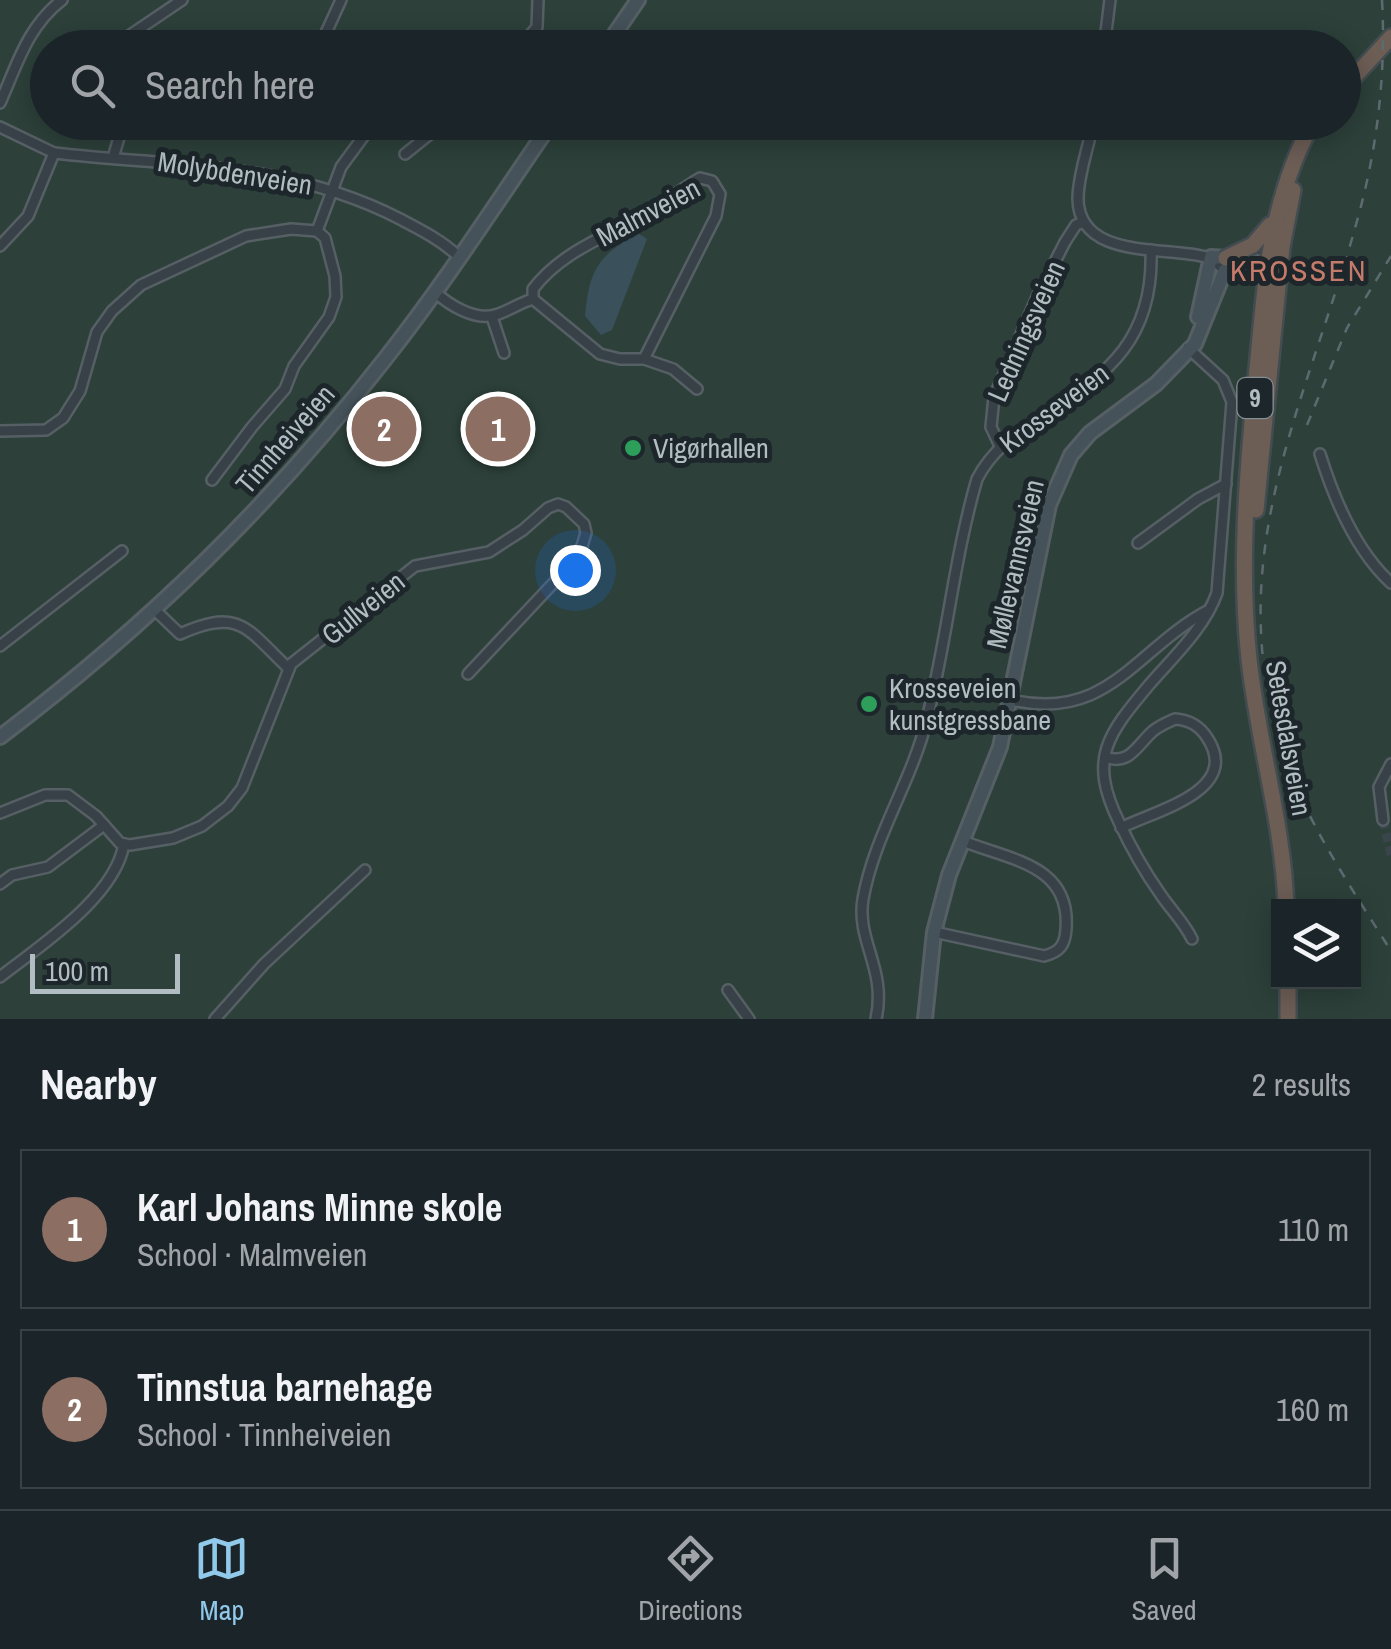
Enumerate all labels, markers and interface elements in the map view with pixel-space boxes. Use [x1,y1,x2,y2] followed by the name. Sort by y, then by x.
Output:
[30,30,1361,140] search box
[65,58,120,113] icon: search
[145,60,315,111] text: Search here
[155,142,315,204] street label: Molybdenveien
[590,169,706,255] street label: Malmveien
[1230,250,1368,290] district label: KROSSEN
[978,254,1074,408] street label: Ledningsveien
[992,354,1116,462] street label: Krosseveien
[227,376,343,502] street label: Tinnheiveien
[1238,378,1272,418] road number: 9
[352,392,416,466] pin: 2
[466,392,530,466] pin: 1
[653,429,769,467] place label: Vigørhallen
[622,437,644,459] marker: Vigørhallen
[977,476,1053,652] street label: Møllevannsveien
[550,545,601,596] your location
[313,563,413,653] street label: Gullveien
[1257,657,1321,819] street label: Setesdalsveien
[889,669,1051,739] place label: Krosseveien kunstgressbane
[858,693,880,715] marker: Krosseveien kunstgressbane
[1271,899,1361,989] map controls
[1271,899,1361,989] button: layers
[30,949,180,994] scale bar
[45,952,109,990] text: 100 m
[40,1056,157,1112] text: Nearby
[1252,1063,1351,1106] text: 2 results
[137,1182,502,1233] text: Karl Johans Minne skole
[67,1208,82,1251] text: 1
[1278,1208,1349,1251] text: 110 m
[137,1233,367,1276] text: School · Malmveien
[137,1362,433,1413] text: Tinnstua barnehage
[67,1388,82,1431] text: 2
[1276,1388,1349,1431] text: 160 m
[137,1413,391,1456] text: School · Tinnheiveien
[194,1531,249,1629] tab: Map
[638,1531,743,1629] tab: Directions
[1132,1531,1197,1629] tab: Saved

